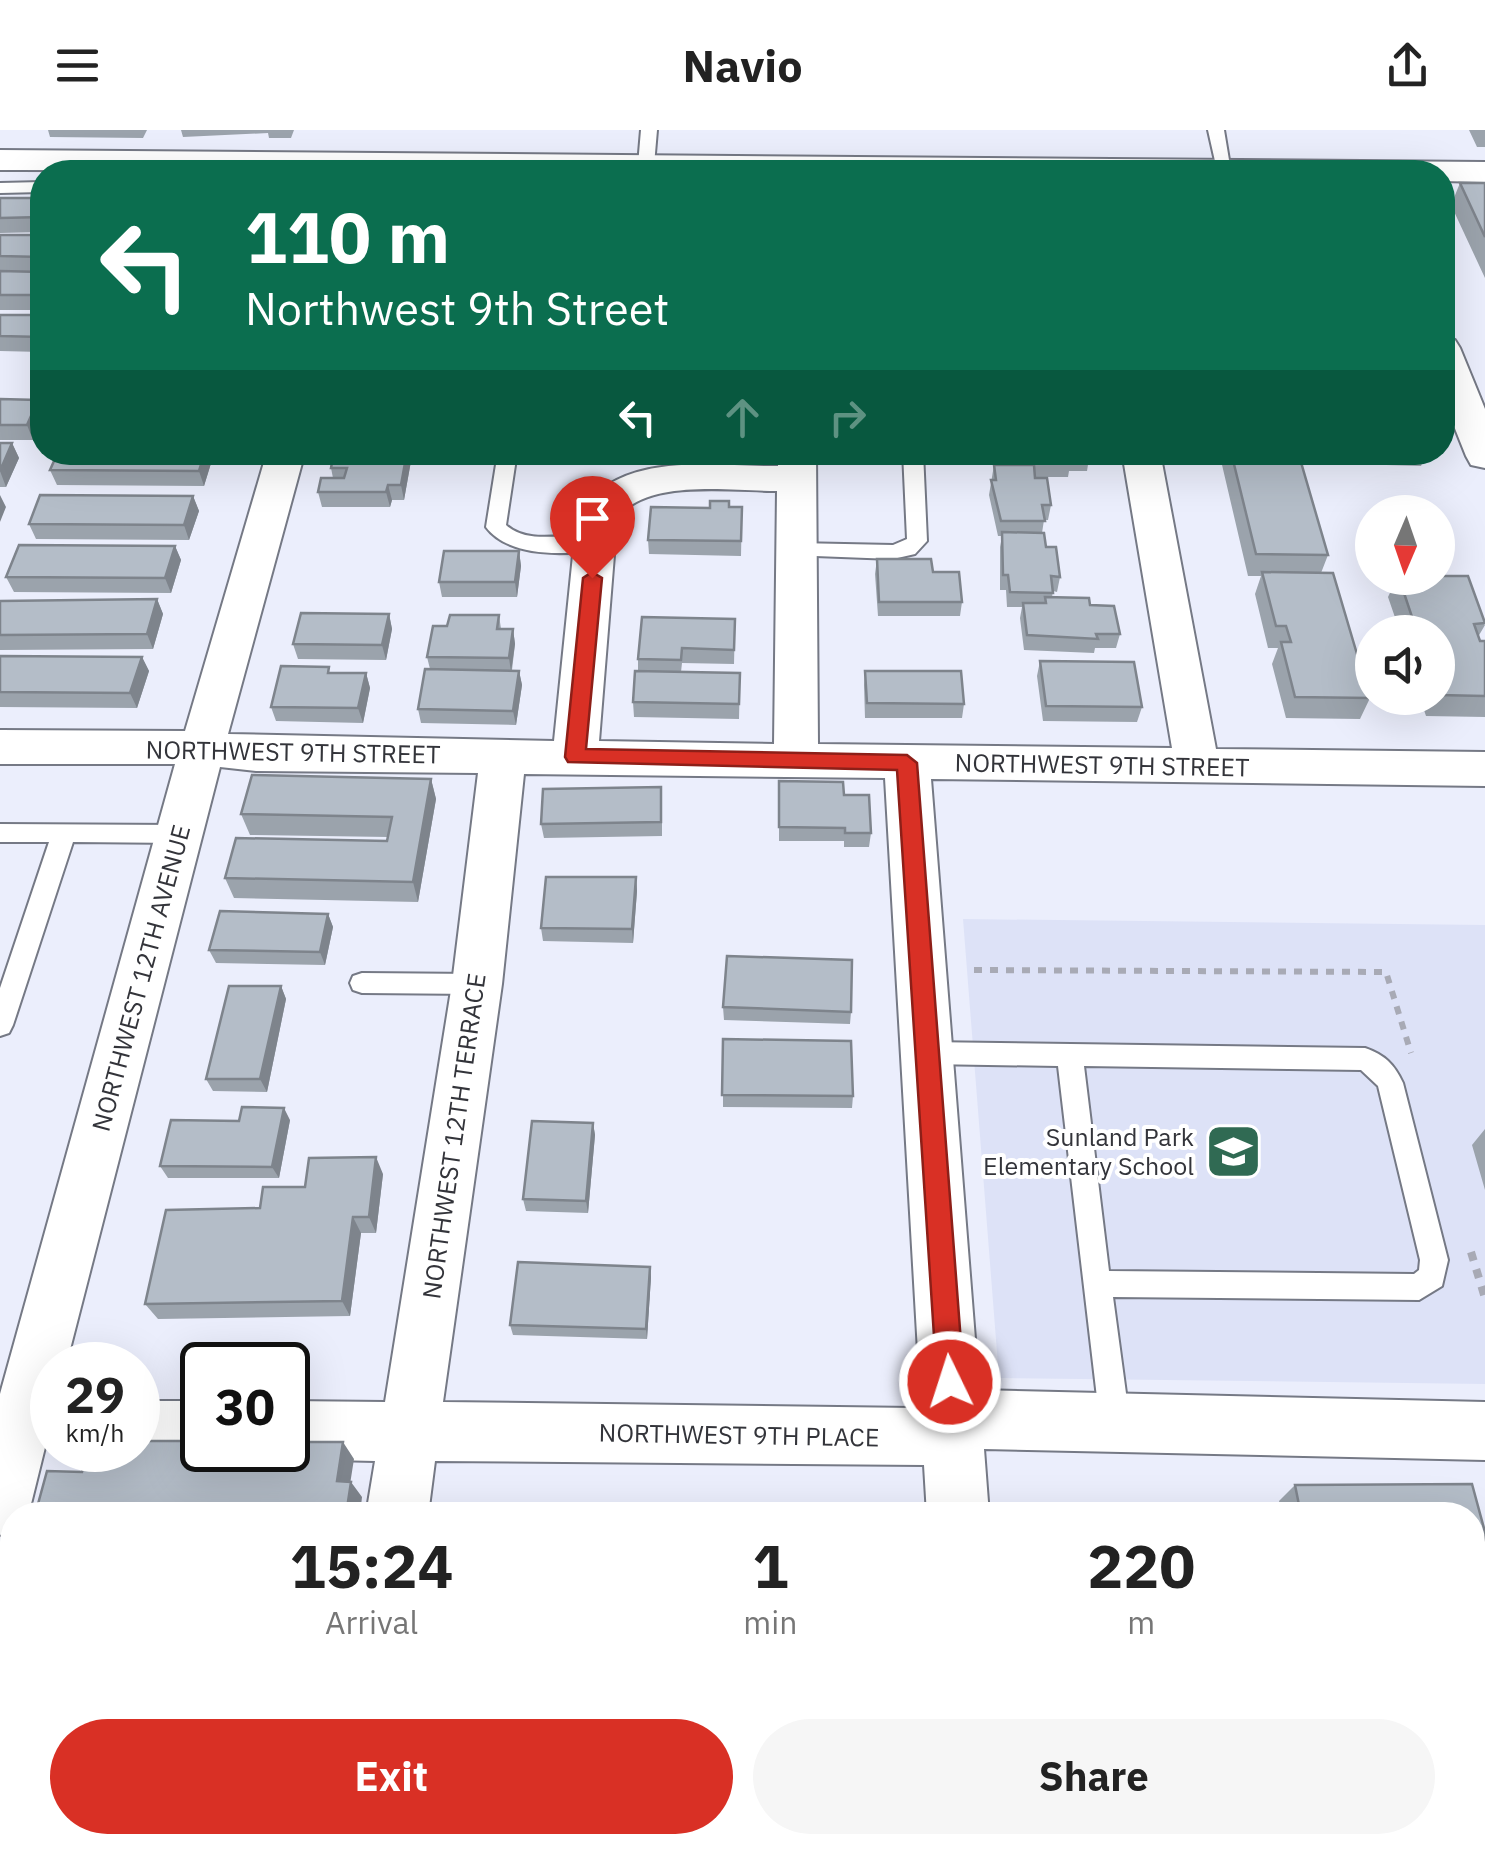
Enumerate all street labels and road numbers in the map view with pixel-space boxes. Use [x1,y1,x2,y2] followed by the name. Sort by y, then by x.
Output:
[145,732,441,771] street label: NORTHWEST 9TH STREET
[954,745,1250,784] street label: NORTHWEST 9TH STREET
[84,821,197,1135] street label: NORTHWEST 12TH AVENUE
[414,971,493,1301] street label: NORTHWEST 12TH TERRACE
[598,1416,880,1453] street label: NORTHWEST 9TH PLACE

